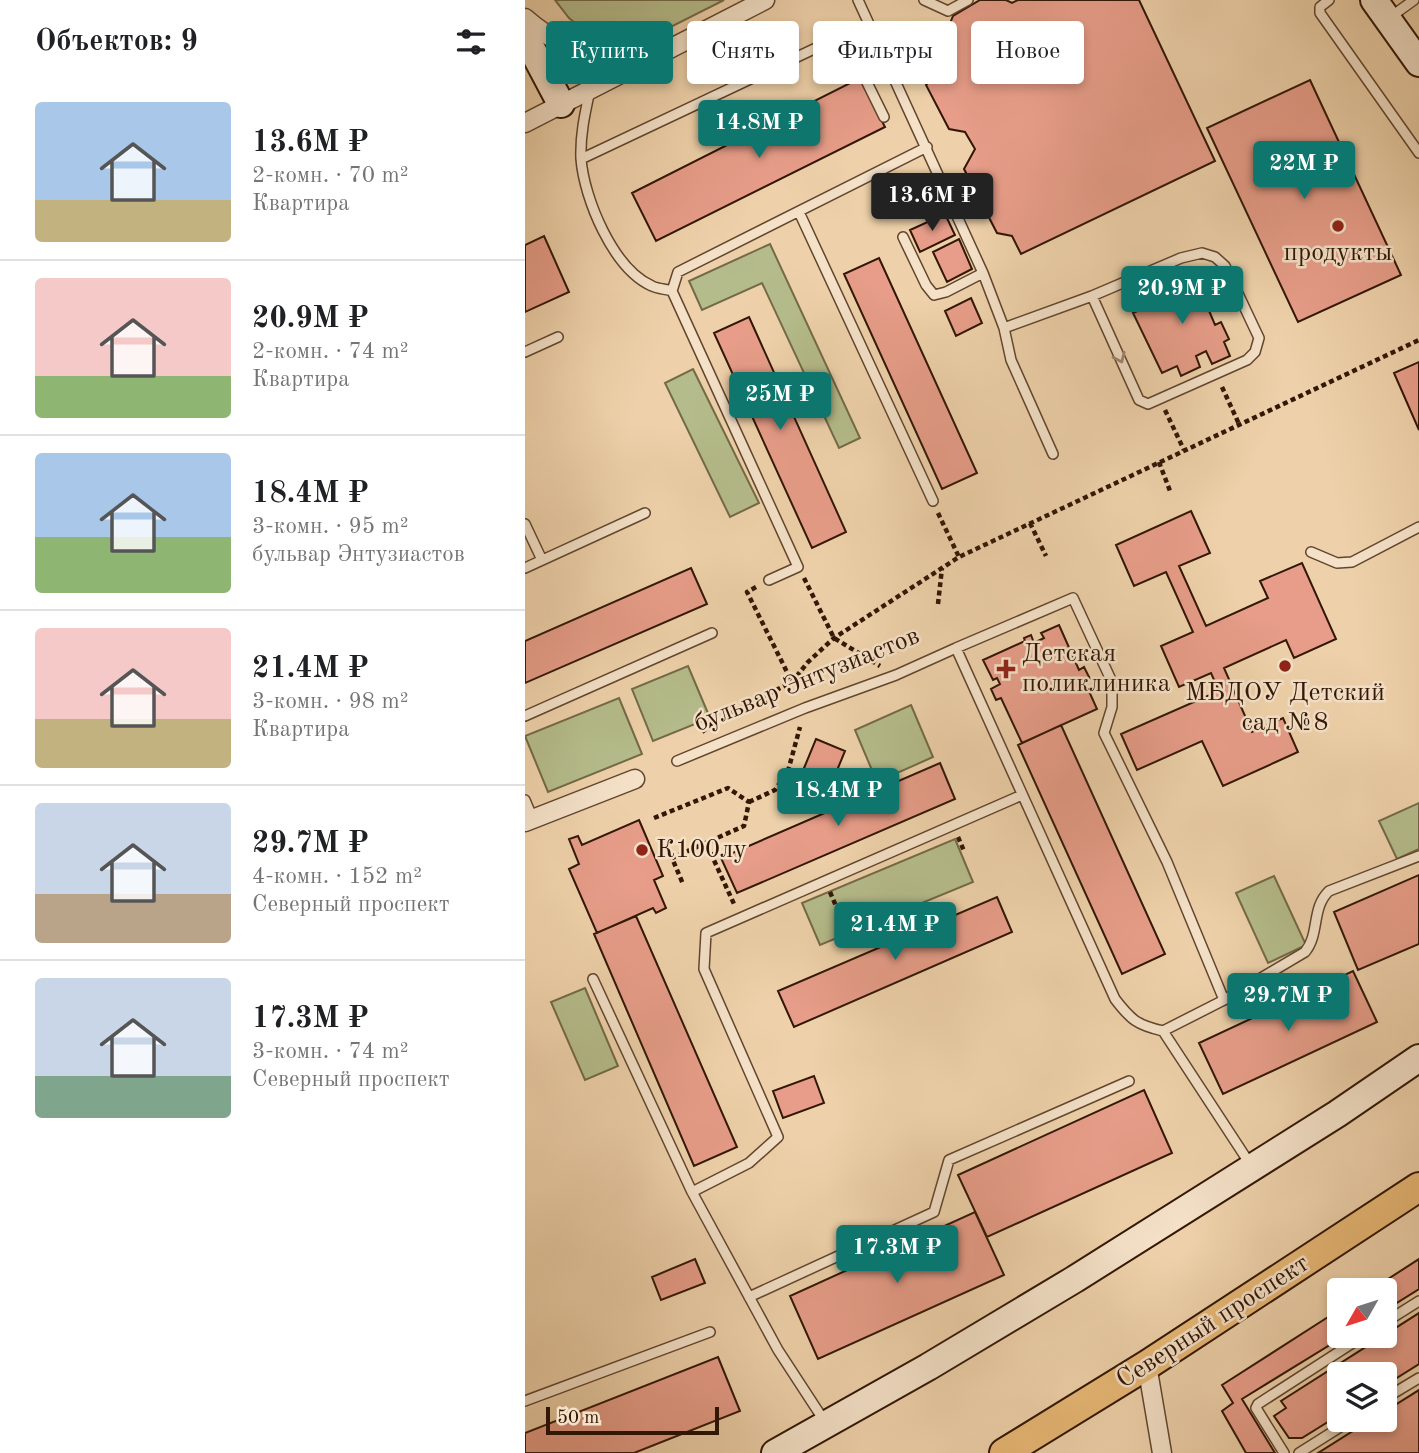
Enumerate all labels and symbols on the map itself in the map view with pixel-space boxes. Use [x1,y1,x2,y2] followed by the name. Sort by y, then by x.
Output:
[694,100,824,160] pin: 14.8M ₽
[1255,142,1353,201] pin: 22M ₽
[867,174,997,233] pin: 13.6M ₽
[1330,218,1346,234] marker: продукты
[1284,240,1392,266] place label: продукты
[1117,266,1247,326] pin: 20.9M ₽
[1112,351,1126,363] one-way arrow
[731,372,829,432] pin: 25M ₽
[691,623,923,737] street label: бульвар Энтузиастов
[1022,641,1171,697] place label: Детская поликлиника
[1277,658,1293,674] marker: МБДОУ Детский сад №8
[996,659,1016,679] marker: Детская поликлиника
[1185,680,1385,736] place label: МБДОУ Детский сад №8
[773,768,903,828] pin: 18.4M ₽
[656,837,747,863] place label: К100лу
[634,842,650,858] marker: К100лу
[830,902,960,962] pin: 21.4M ₽
[1223,974,1353,1033] pin: 29.7M ₽
[832,1226,962,1285] pin: 17.3M ₽
[1112,1250,1314,1394] street label: Северный проспект
[1327,1278,1397,1348] north arrow
[546,1404,719,1436] scale bar

